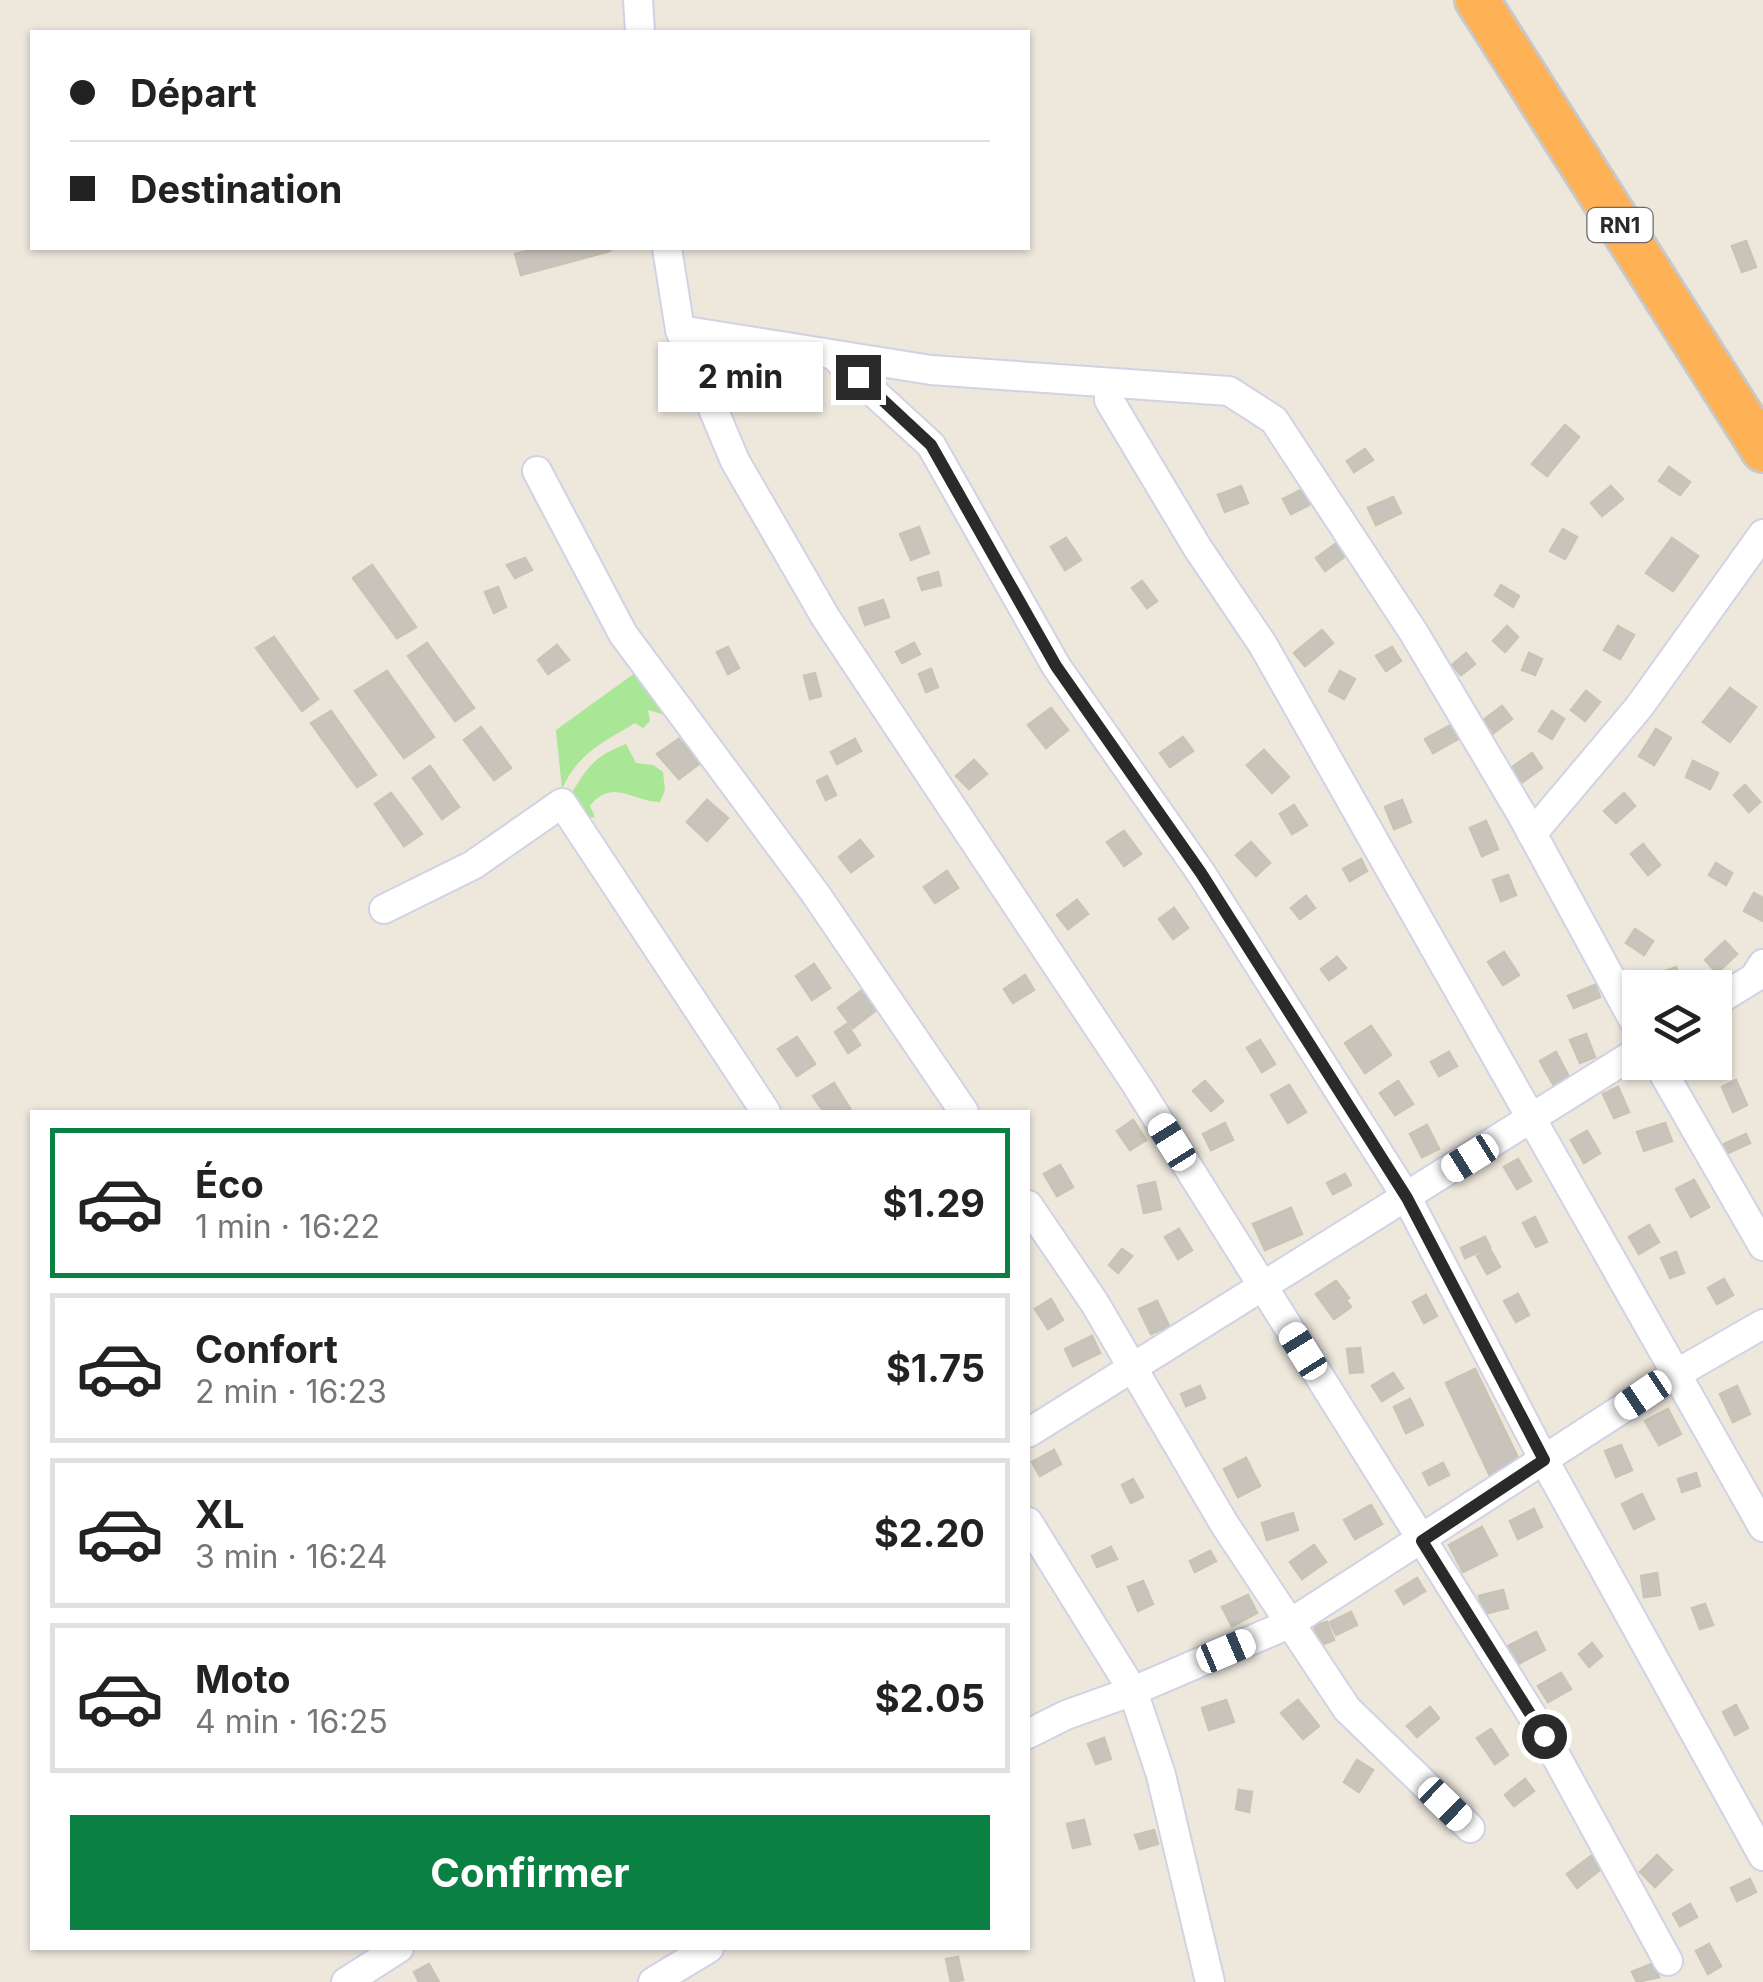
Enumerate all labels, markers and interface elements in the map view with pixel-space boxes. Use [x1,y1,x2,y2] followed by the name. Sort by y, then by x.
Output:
[130,70,257,116] text: Départ
[130,166,342,212] text: Destination
[1588,208,1652,242] road number: RN1
[658,342,823,412] callout: 2 min
[836,355,881,400] route end
[698,357,783,396] text: 2 min
[1622,970,1732,1080] map controls
[1622,970,1732,1080] button: layers
[1143,1109,1201,1175] car
[1437,1129,1503,1187] car
[75,1158,165,1248] icon: car
[195,1161,264,1207] text: Éco
[882,1180,985,1226] text: $1.29
[195,1207,380,1246] text: 1 min · 16:22
[1274,1318,1332,1384] car
[75,1323,165,1413] icon: car
[195,1326,338,1372] text: Confort
[886,1345,985,1391] text: $1.75
[1610,1366,1676,1424] car
[195,1372,387,1411] text: 2 min · 16:23
[75,1488,165,1578] icon: car
[195,1491,245,1537] text: XL
[874,1510,985,1556] text: $2.20
[195,1537,387,1576] text: 3 min · 16:24
[1193,1625,1259,1677] car
[75,1653,165,1743] icon: car
[195,1656,291,1702] text: Moto
[875,1675,985,1721] text: $2.05
[195,1702,388,1741] text: 4 min · 16:25
[1522,1714,1567,1759] route start
[1413,1772,1477,1836] car
[70,1815,990,1930] button: Confirmer

